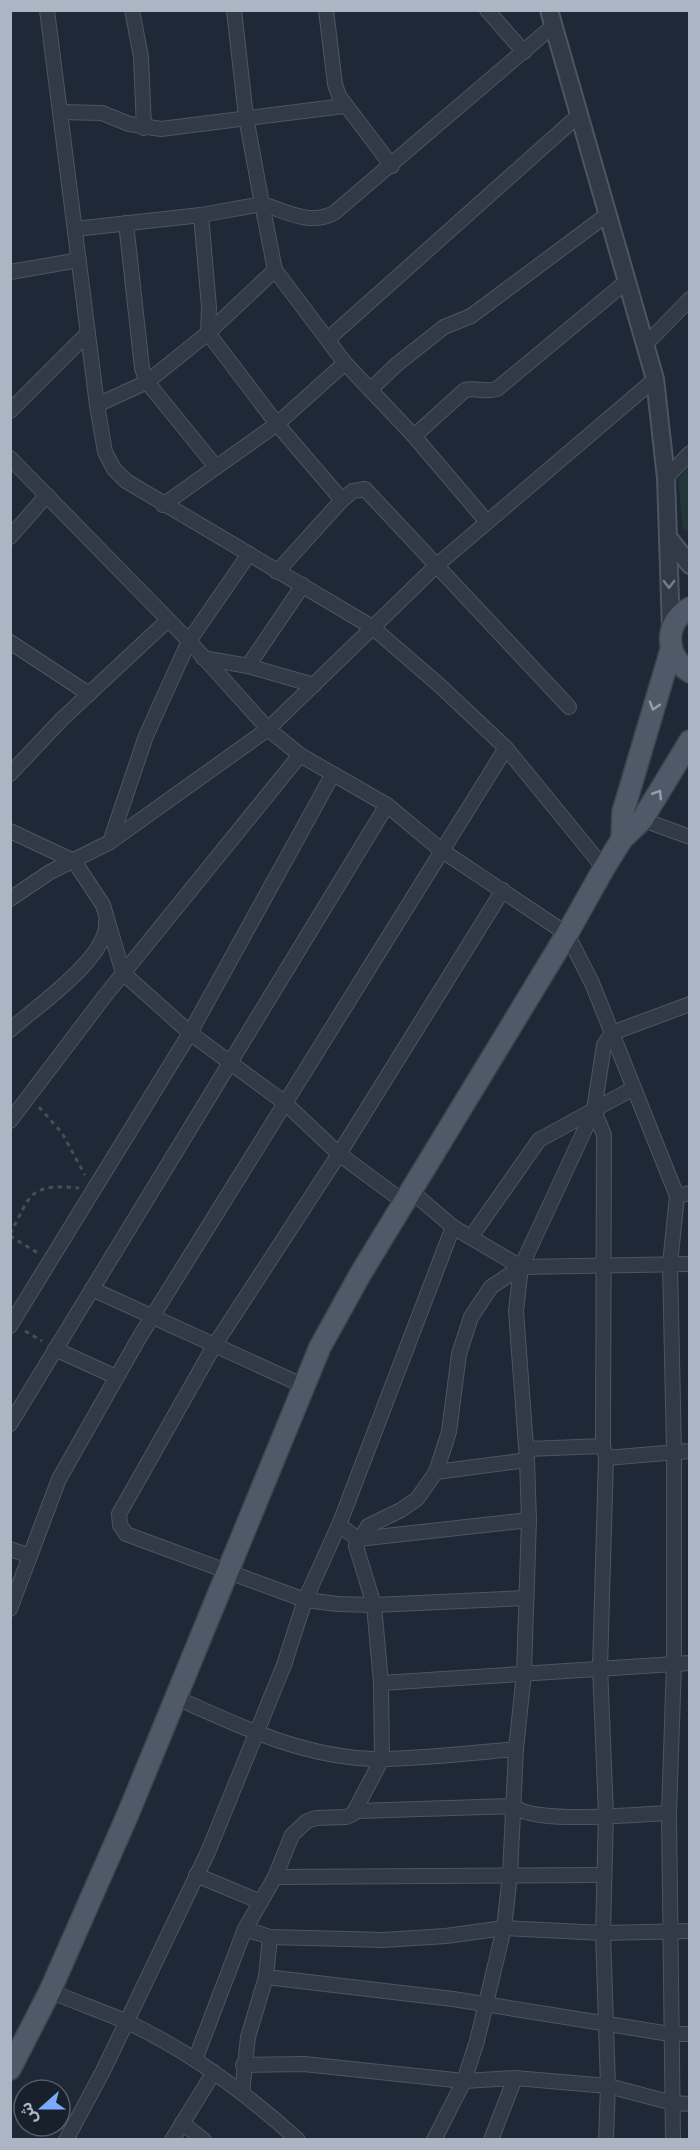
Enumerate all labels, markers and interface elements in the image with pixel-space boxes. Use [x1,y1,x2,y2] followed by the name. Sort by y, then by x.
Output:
[663,579,675,588] one-way arrow
[649,700,661,711] one-way arrow
[651,790,663,800] one-way arrow
[12,2078,72,2138] north arrow
[15,2099,41,2127] text: ش

